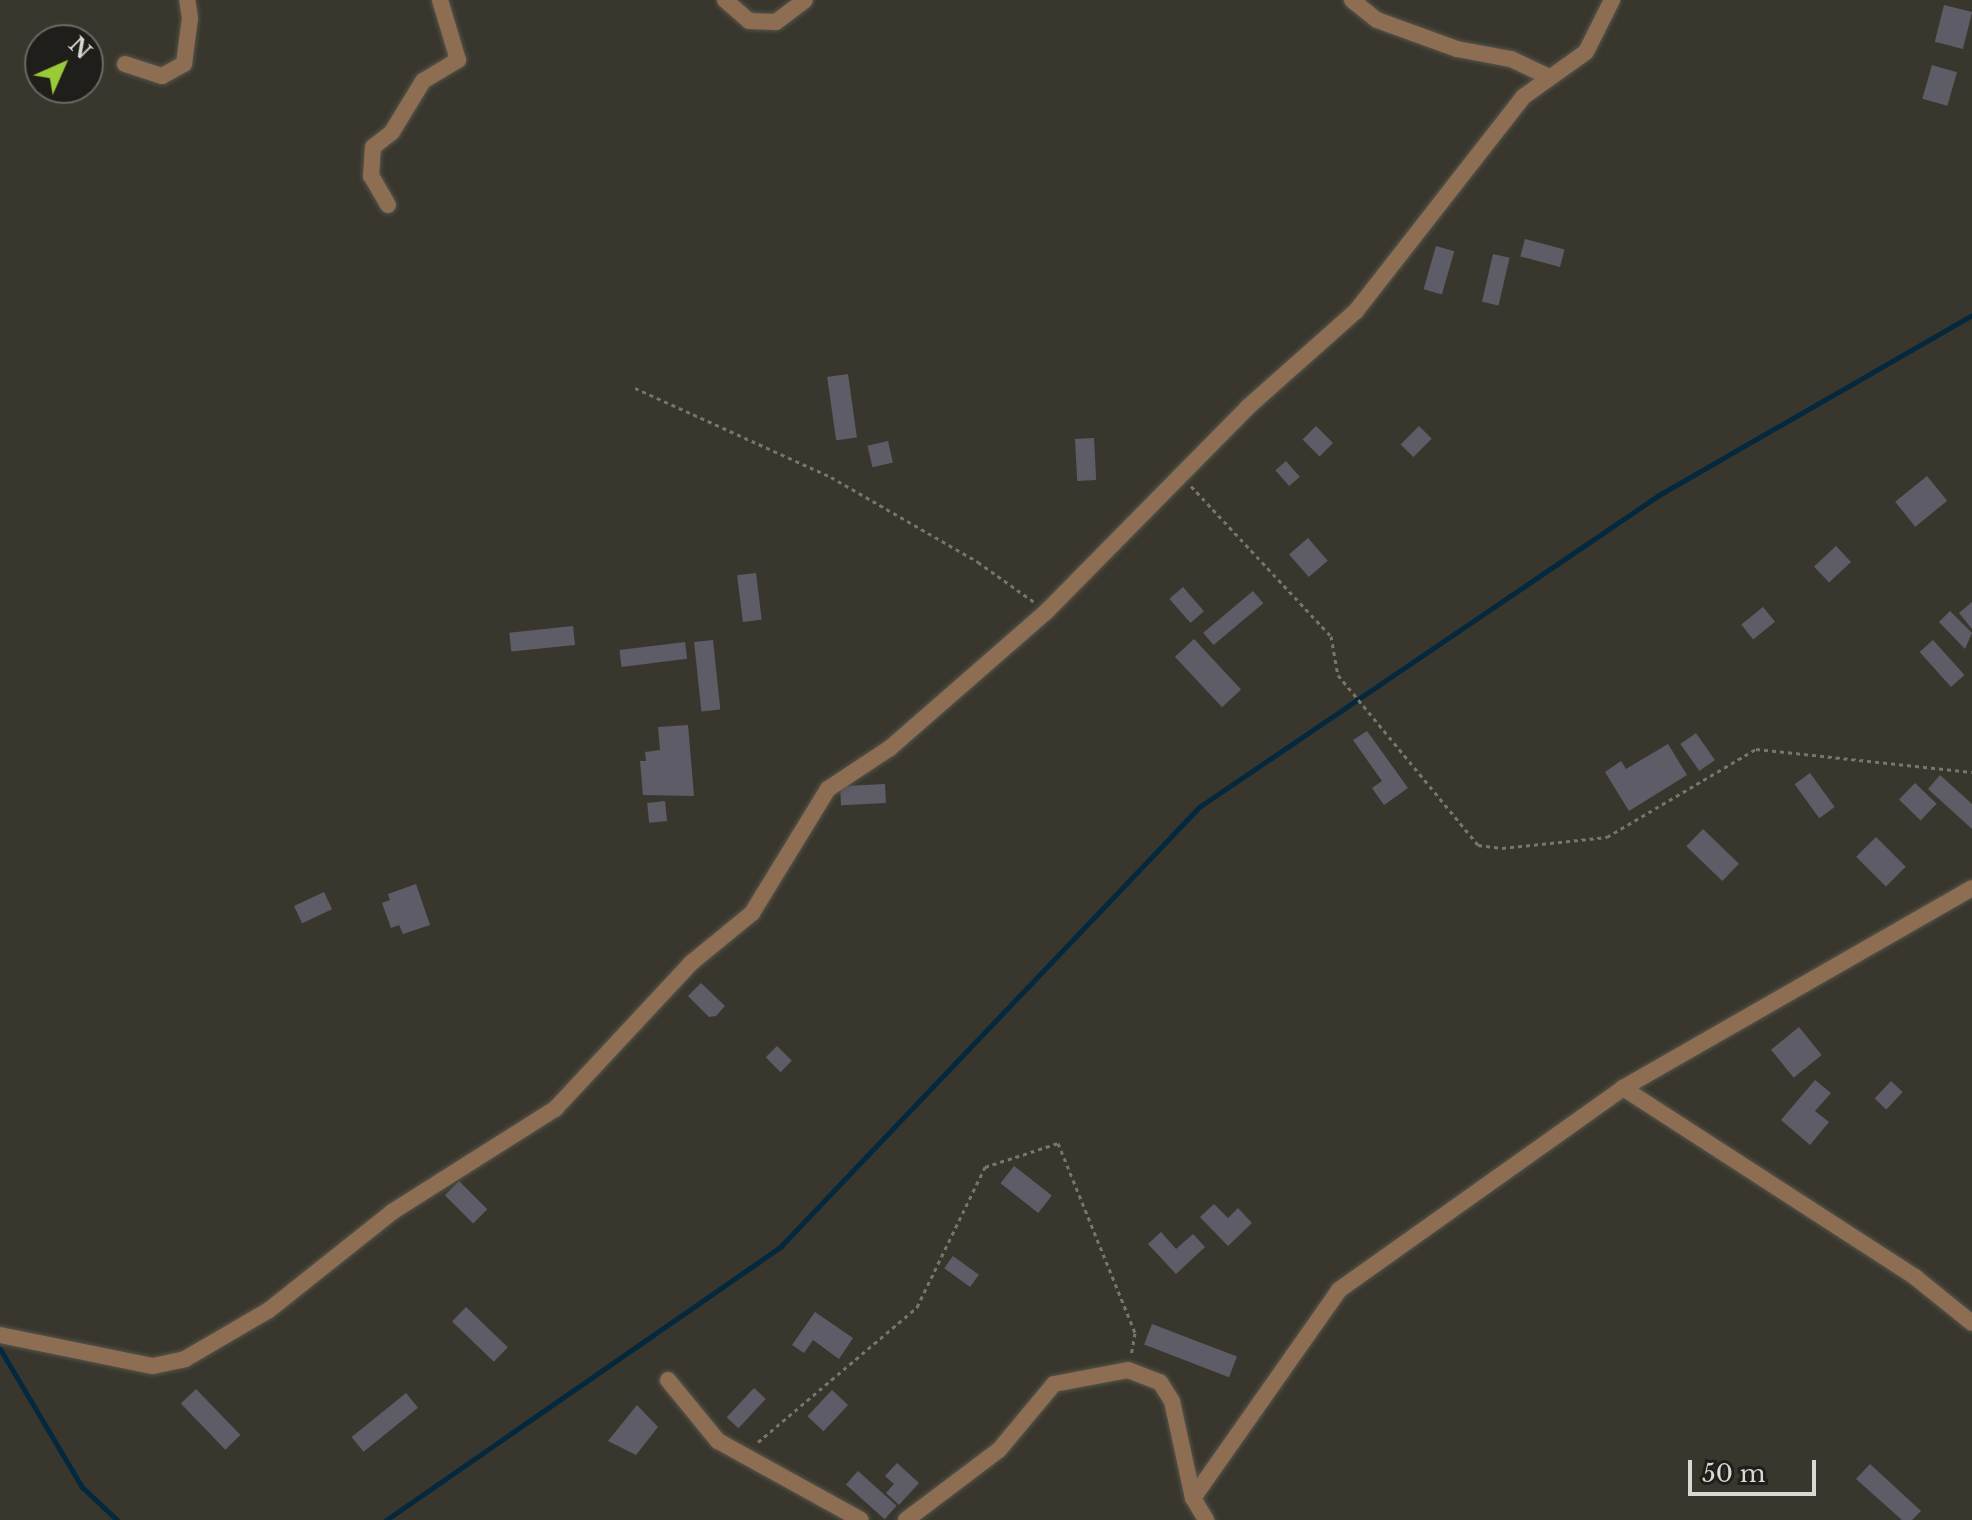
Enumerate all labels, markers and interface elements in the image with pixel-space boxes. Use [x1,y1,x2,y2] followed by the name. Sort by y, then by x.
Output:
[24,24,104,104] north arrow
[63,31,97,65] text: N
[1692,1444,1820,1494] scale bar
[1702,1459,1765,1488] text: 50 m

